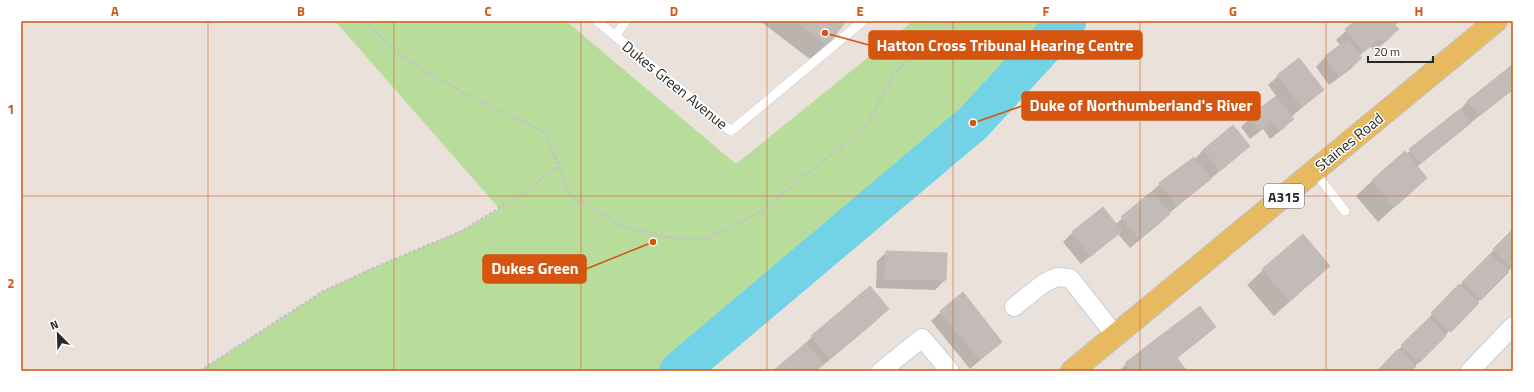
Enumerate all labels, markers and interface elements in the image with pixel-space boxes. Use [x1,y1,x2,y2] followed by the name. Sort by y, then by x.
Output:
[111,1,119,21] text: A
[297,1,305,21] text: B
[484,1,492,21] text: C
[670,1,678,21] text: D
[856,1,864,21] text: E
[1043,1,1050,21] text: F
[1229,1,1237,21] text: G
[1415,1,1423,21] text: H
[869,31,1142,59] callout: Hatton Cross Tribunal Hearing Centre
[877,33,1133,57] text: Hatton Cross Tribunal Hearing Centre
[617,35,733,135] street label: Dukes Green Avenue
[1368,38,1433,64] scale bar
[1374,42,1400,61] text: 20 m
[1022,92,1260,120] callout: Duke of Northumberland's River
[1030,93,1252,117] text: Duke of Northumberland's River
[7,99,15,119] text: 1
[1310,107,1388,177] street label: Staines Road
[1264,184,1304,208] road number: A315
[483,255,586,283] callout: Dukes Green
[491,256,579,280] text: Dukes Green
[7,273,15,293] text: 2
[38,314,78,354] north arrow
[47,316,61,334] text: N

